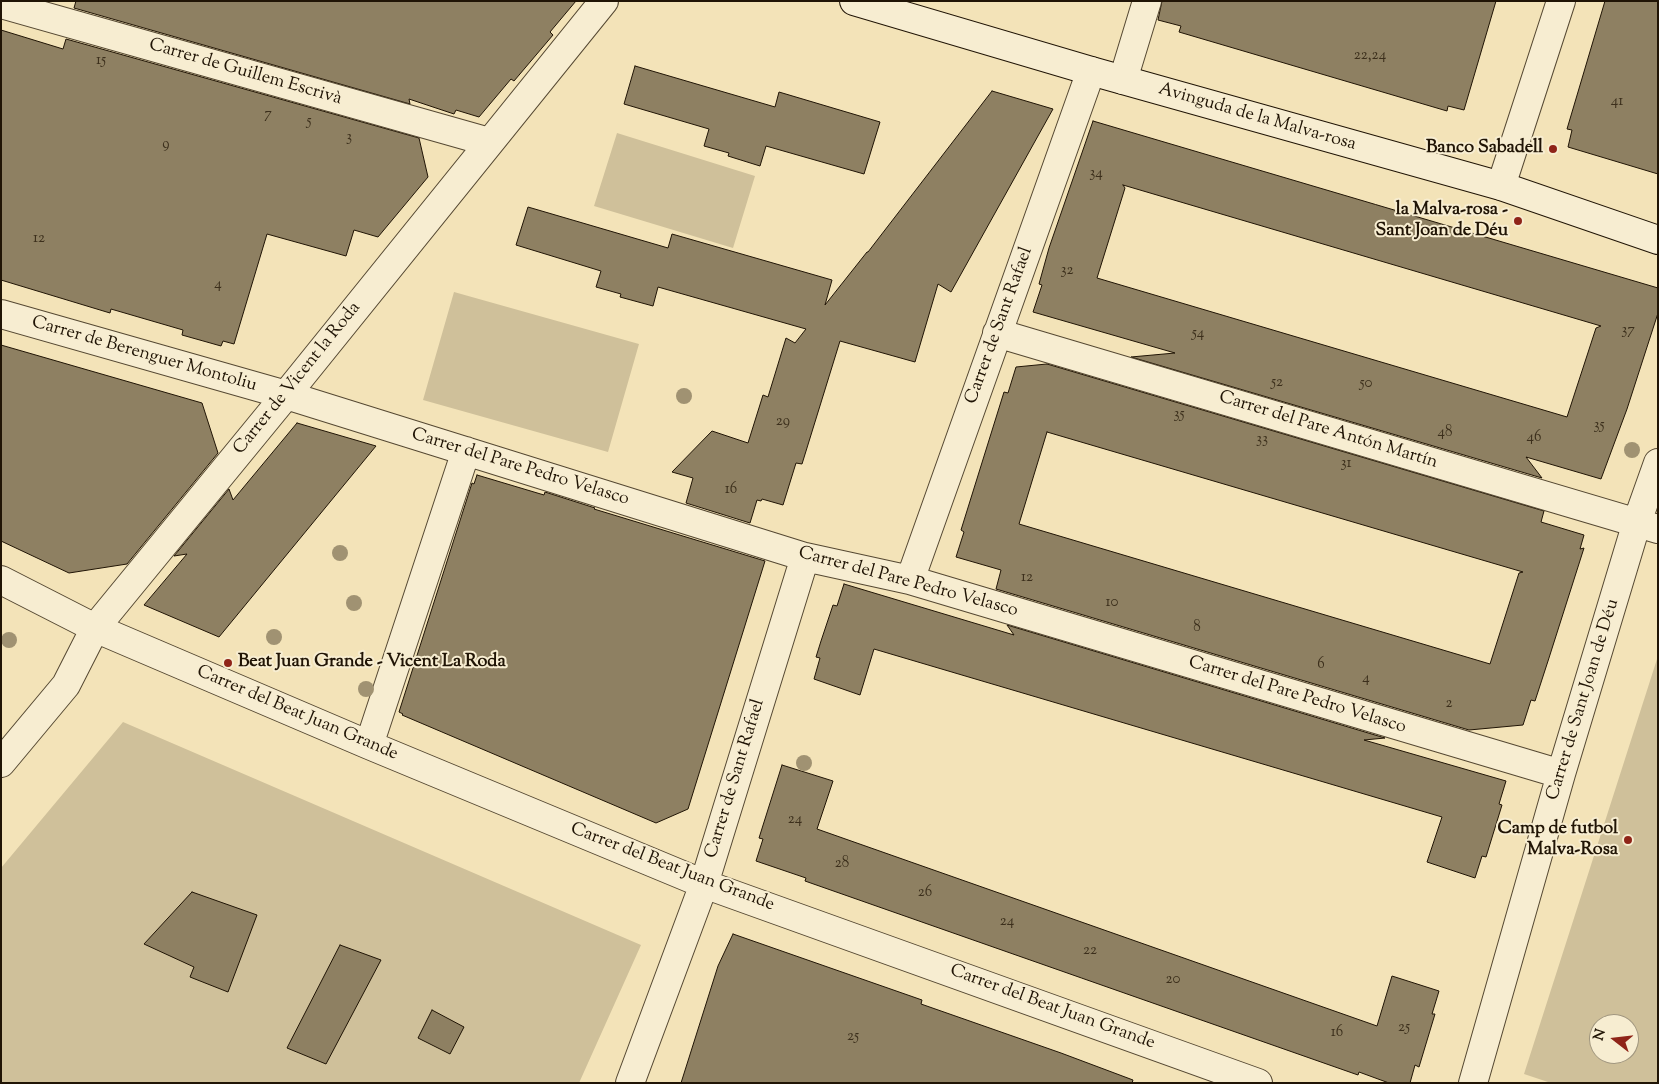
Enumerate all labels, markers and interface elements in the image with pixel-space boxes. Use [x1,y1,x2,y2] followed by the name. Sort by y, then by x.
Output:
[146,35,344,111] street label: Carrer de Guillem Escrivà
[1354,47,1386,65] house number: 22,24
[96,52,106,70] house number: 15
[1156,79,1358,157] street label: Avinguda de la Malva-rosa
[1611,93,1623,111] house number: 41
[264,106,272,124] house number: 7
[306,113,312,131] house number: 5
[346,129,352,147] house number: 3
[162,136,170,154] house number: 9
[1426,138,1543,160] place label: Banco Sabadell
[1547,143,1559,155] marker: Banco Sabadell
[1089,165,1103,183] house number: 34
[1375,200,1508,242] place label: la Malva-rosa - Sant Joan de Déu
[1512,215,1524,227] marker: la Malva-rosa - Sant Joan de Déu
[33,230,45,248] house number: 12
[962,245,1038,407] street label: Carrer de Sant Rafael
[1060,262,1074,280] house number: 32
[214,276,222,294] house number: 4
[230,298,366,460] street label: Carrer de Vicent la Roda
[29,312,259,398] street label: Carrer de Berenguer Montoliu
[1621,322,1635,340] house number: 37
[1192,325,1204,343] house number: 54
[1271,374,1283,392] house number: 52
[1359,375,1373,393] house number: 50
[1216,387,1440,475] street label: Carrer del Pare Antón Martín
[1173,406,1185,424] house number: 35
[776,413,790,431] house number: 29
[1593,417,1605,435] house number: 35
[1437,424,1453,442] house number: 48
[409,425,631,511] street label: Carrer del Pare Pedro Velasco
[1527,429,1541,447] house number: 46
[1256,431,1268,449] house number: 33
[1340,455,1352,473] house number: 31
[725,481,737,499] house number: 16
[796,543,1020,623] street label: Carrer del Pare Pedro Velasco
[1021,569,1033,587] house number: 12
[1106,594,1118,612] house number: 10
[1543,597,1625,803] street label: Carrer de Sant Joan de Déu
[1193,619,1201,637] house number: 8
[238,652,506,674] place label: Beat Juan Grande - Vicent La Roda
[1186,653,1408,739] street label: Carrer del Pare Pedro Velasco
[1317,656,1325,674] house number: 6
[222,657,234,669] marker: Beat Juan Grande - Vicent La Roda
[193,662,401,766] street label: Carrer del Beat Juan Grande
[1362,670,1370,688] house number: 4
[1445,695,1453,713] house number: 2
[702,697,770,861] street label: Carrer de Sant Rafael
[788,811,802,829] house number: 24
[567,819,777,917] street label: Carrer del Beat Juan Grande
[1498,819,1618,862] place label: Camp de futbol Malva-Rosa
[1622,834,1634,846] marker: Camp de futbol Malva-Rosa
[835,855,849,873] house number: 28
[918,884,932,902] house number: 26
[1000,913,1014,931] house number: 24
[1083,942,1097,960] house number: 22
[946,961,1158,1055] street label: Carrer del Beat Juan Grande
[1166,971,1180,989] house number: 20
[1589,1014,1639,1064] north arrow
[1398,1019,1410,1037] house number: 25
[1331,1024,1343,1042] house number: 16
[1589,1027,1612,1043] text: N
[847,1028,859,1046] house number: 25

